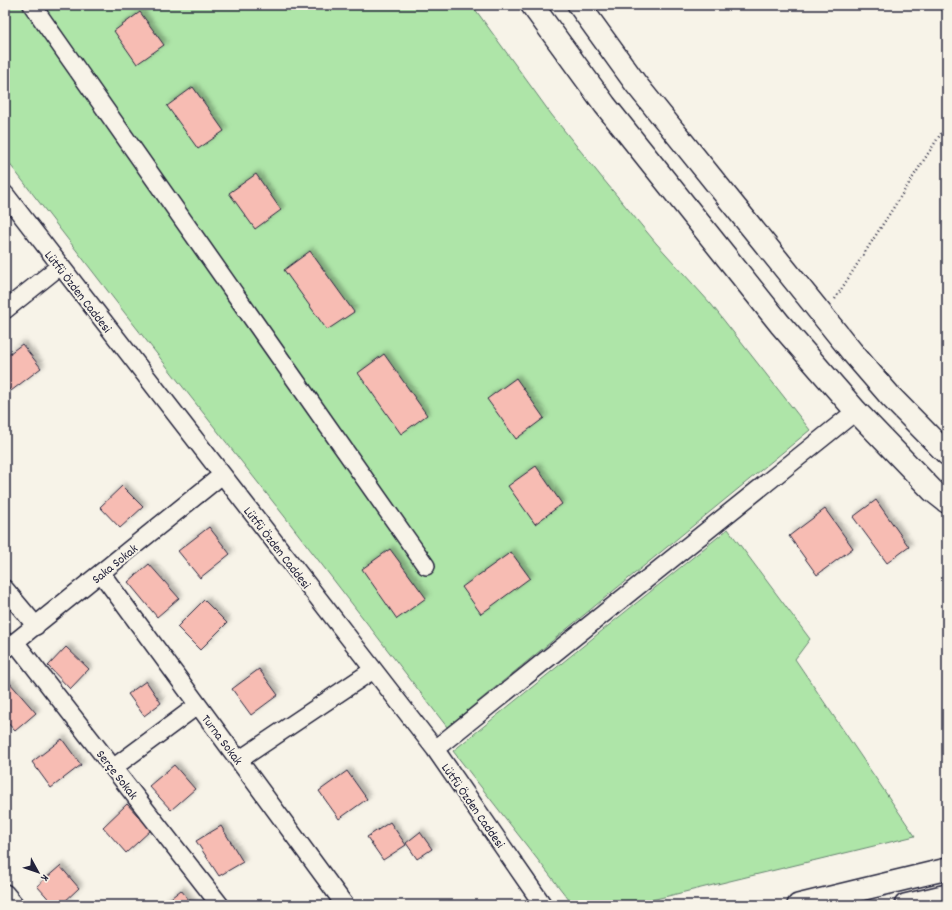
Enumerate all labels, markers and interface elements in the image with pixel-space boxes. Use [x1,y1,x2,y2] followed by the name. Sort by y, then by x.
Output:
[39,247,116,338] street label: Lütfü Özden Caddesi
[238,503,315,594] street label: Lütfü Özden Caddesi
[88,540,143,589] street label: Saka Sokak
[196,711,246,770] street label: Turna Sokak
[91,747,142,804] street label: Serçe Sokak
[435,760,509,853] street label: Lütfü Özden Caddesi
[18,852,58,892] north arrow
[36,870,52,884] text: K

